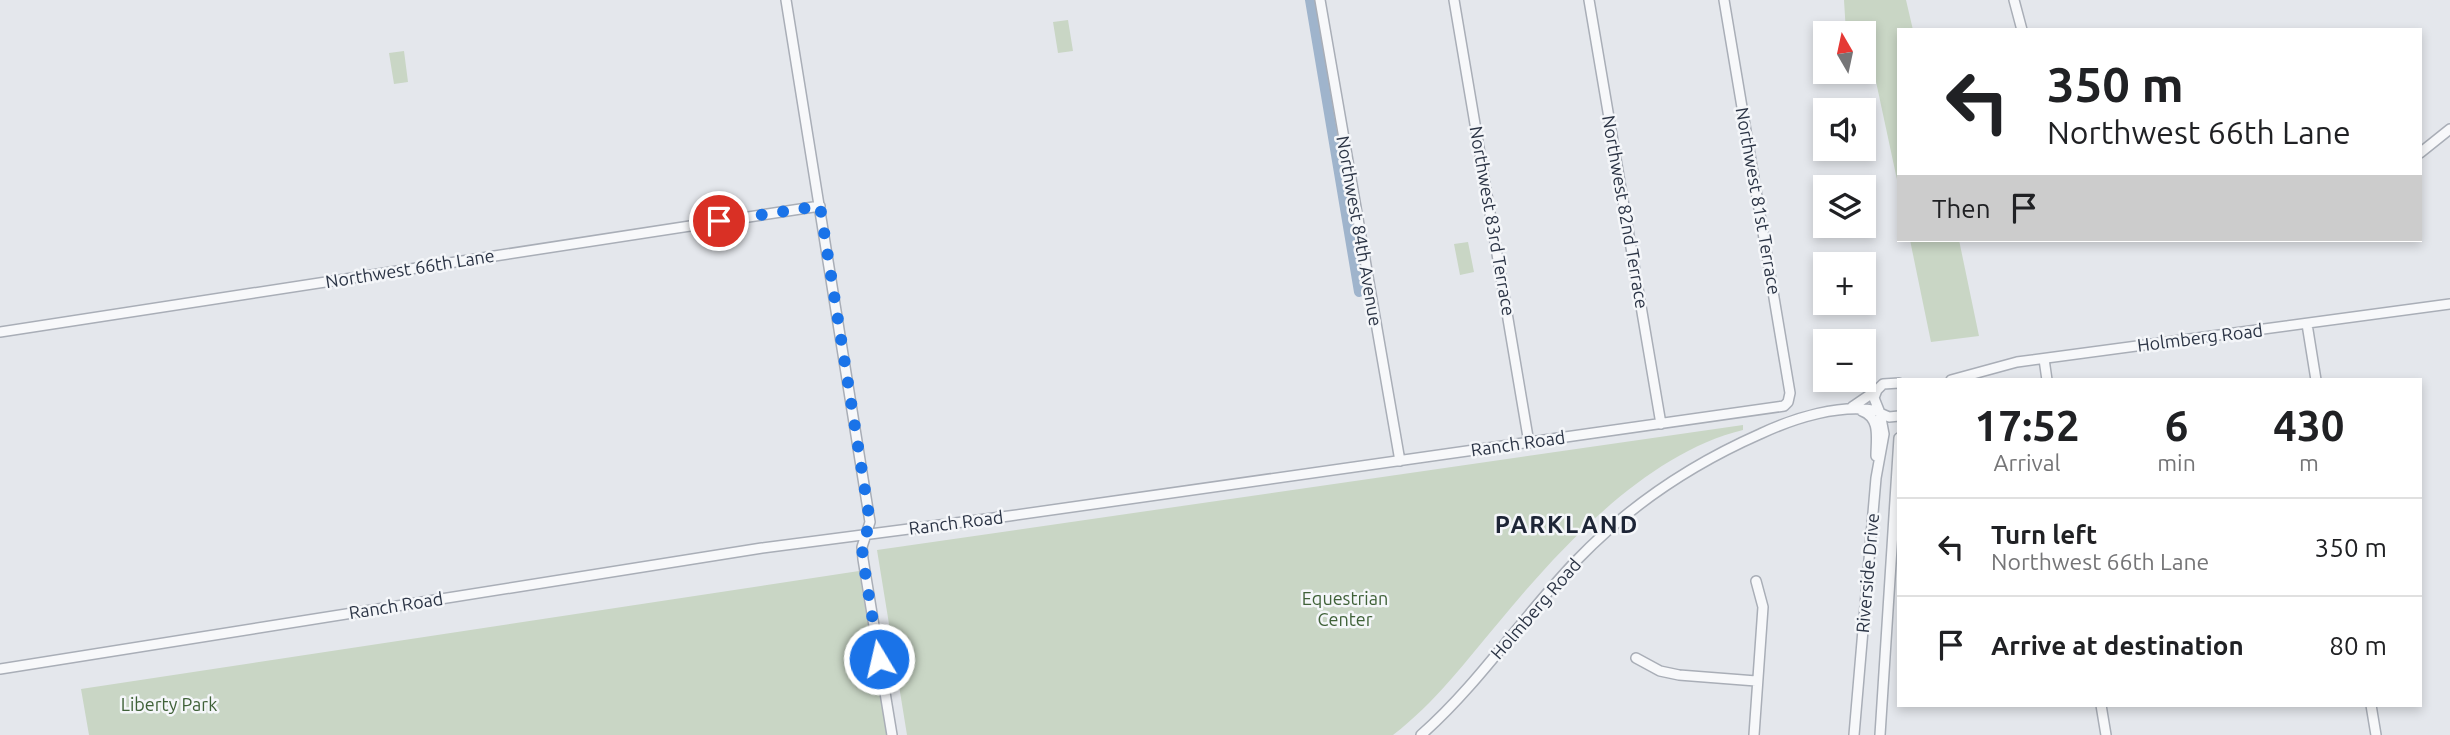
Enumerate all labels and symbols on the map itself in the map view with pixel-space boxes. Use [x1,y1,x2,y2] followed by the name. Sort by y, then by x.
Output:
[1813,21,1876,84] north arrow
[1733,106,1785,296] street label: Northwest 81st Terrace
[1599,114,1653,310] street label: Northwest 82nd Terrace
[1466,124,1520,317] street label: Northwest 83rd Terrace
[1333,134,1387,328] street label: Northwest 84th Avenue
[689,191,749,251] pin
[324,245,496,291] street label: Northwest 66th Lane
[2136,319,2264,355] street label: Holmberg Road
[1469,426,1566,460] street label: Ranch Road
[908,506,1004,538] street label: Ranch Road
[1495,511,1639,538] district label: PARKLAND
[1852,512,1882,634] street label: Riverside Drive
[1486,554,1584,663] street label: Holmberg Road
[347,588,444,622] street label: Ranch Road
[1302,588,1388,629] park label: Equestrian Center
[842,622,916,696] position arrow
[121,694,217,714] park label: Liberty Park

